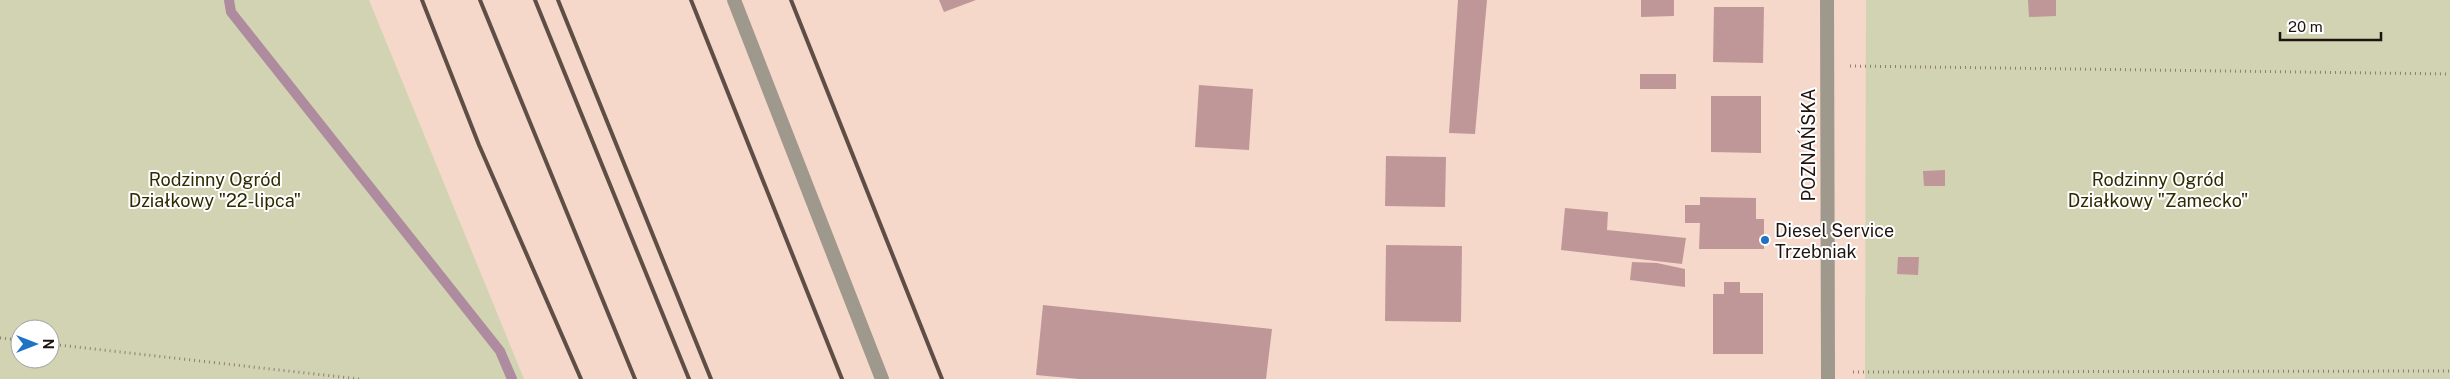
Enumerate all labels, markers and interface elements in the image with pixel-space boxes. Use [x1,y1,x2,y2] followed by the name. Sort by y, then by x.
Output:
[2280,10,2381,42] scale bar
[2288,18,2323,35] text: 20 m
[1797,88,1819,201] street label: POZNAŃSKA
[129,169,301,211] park label: Rodzinny Ogród Działkowy "22-lipca"
[2068,169,2248,211] park label: Rodzinny Ogród Działkowy "Zamecko"
[1775,220,1894,262] place label: Diesel Service Trzebniak
[1759,234,1771,246] marker: Diesel Service Trzebniak
[10,319,60,369] north arrow
[40,339,56,349] text: N

